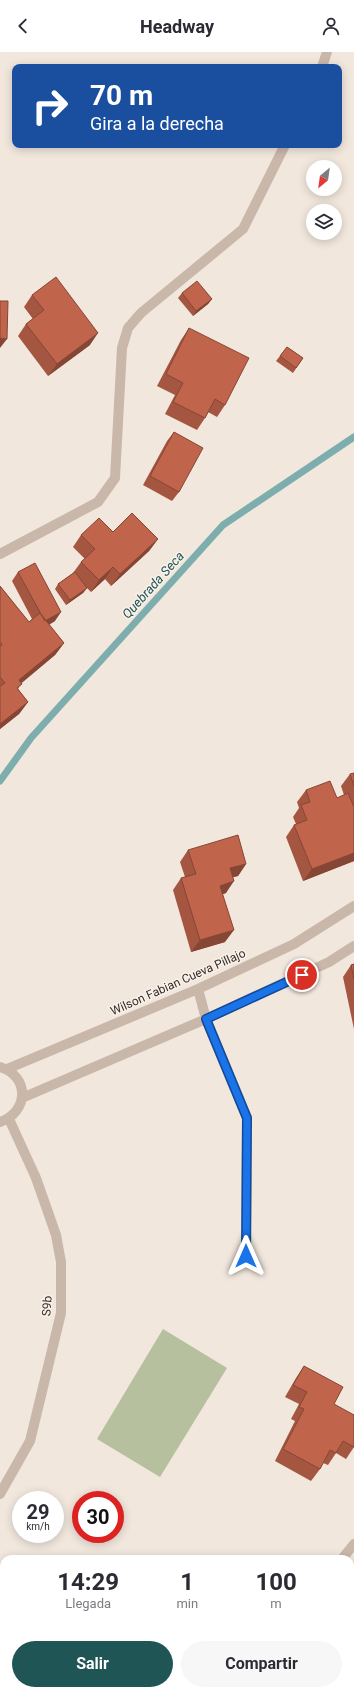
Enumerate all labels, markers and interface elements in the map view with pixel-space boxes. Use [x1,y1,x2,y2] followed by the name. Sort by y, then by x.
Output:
[12,15,34,37] icon: back
[320,15,342,37] icon: person
[140,16,214,37] text: Headway
[90,79,153,112] text: 70 m
[24,80,76,132] icon: right
[90,113,224,134] text: Gira a la derecha
[306,160,342,196] north arrow
[306,160,342,240] map controls
[306,204,342,240] button: layers
[119,548,187,622] water label: Quebrada Seca
[108,946,248,1018] street label: Wilson Fabian Cueva Pillajo
[285,958,319,992] pin
[291,964,313,986] icon: arrive
[225,1235,267,1277] position arrow
[39,1295,55,1317] street label: S9b
[72,1491,124,1543] speed limit sign: 30
[27,1500,49,1524] text: 29
[26,1521,50,1532] text: km/h
[57,1568,119,1596] text: 14:29
[180,1568,194,1596] text: 1
[255,1568,297,1596] text: 100
[65,1596,111,1611] text: Llegada
[176,1596,198,1611] text: min
[270,1596,282,1611] text: m
[12,1641,173,1687] button: Salir
[181,1641,342,1687] button: Compartir

